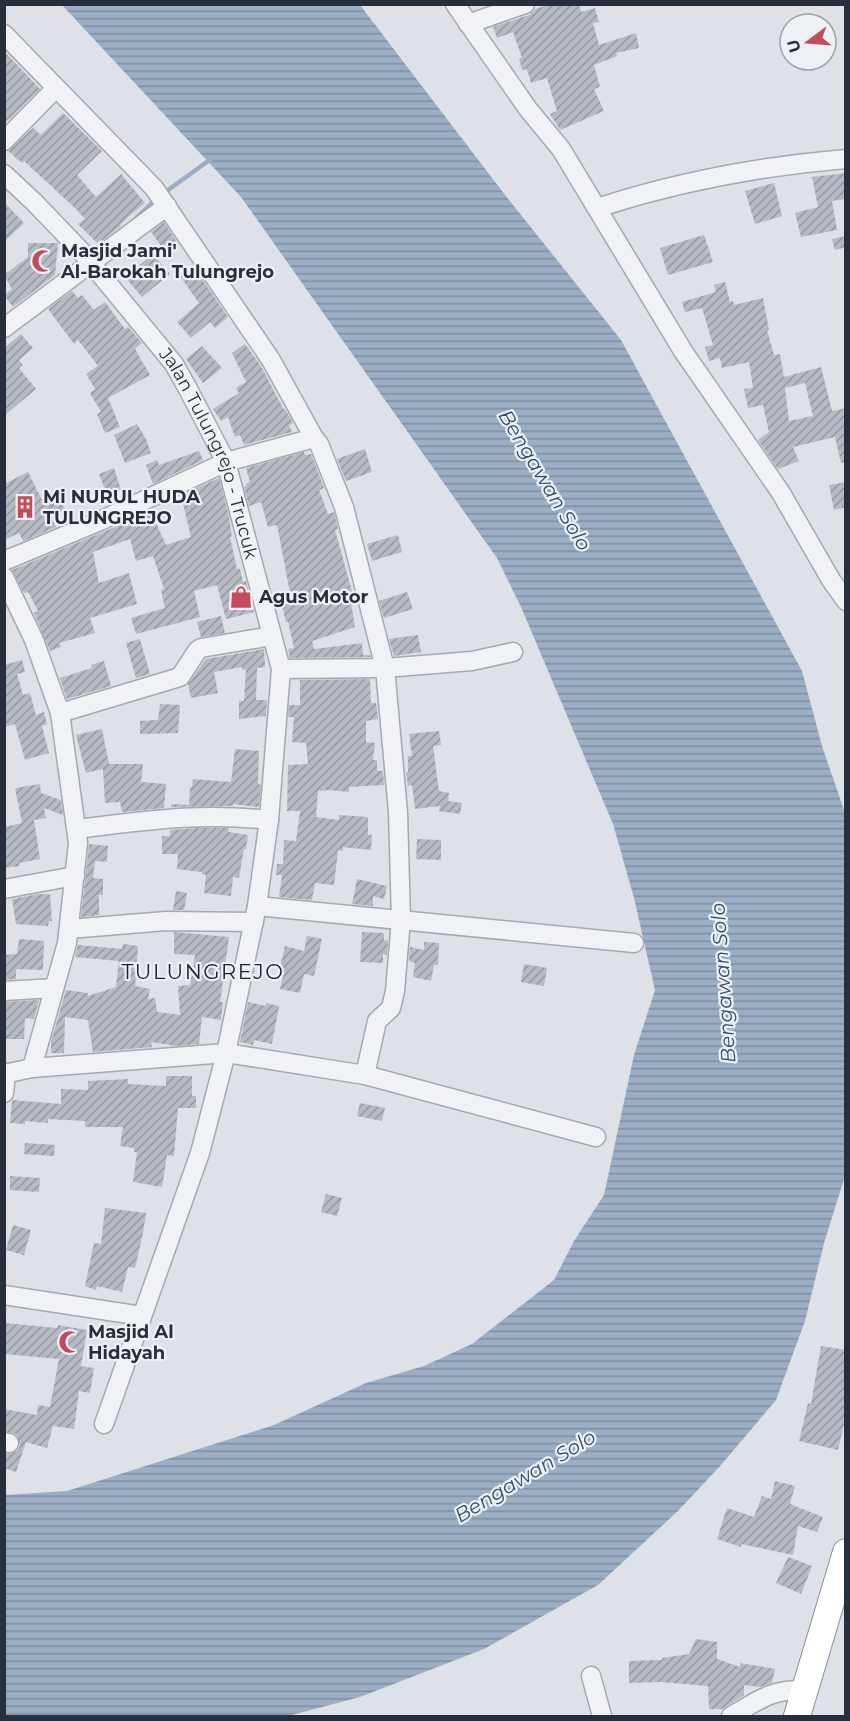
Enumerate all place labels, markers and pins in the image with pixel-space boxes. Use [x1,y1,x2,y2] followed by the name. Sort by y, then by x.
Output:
[60,240,274,283] place label: Masjid Jami' Al-Barokah Tulungrejo
[30,248,56,274] mosque icon: Masjid Jami' Al-Barokah Tulungrejo
[43,486,200,529] place label: Mi NURUL HUDA TULUNGREJO
[12,494,38,520] building icon: Mi NURUL HUDA TULUNGREJO
[228,584,254,610] shop icon: Agus Motor
[258,586,369,608] place label: Agus Motor
[88,1321,174,1364] place label: Masjid Al Hidayah
[57,1329,83,1355] mosque icon: Masjid Al Hidayah

